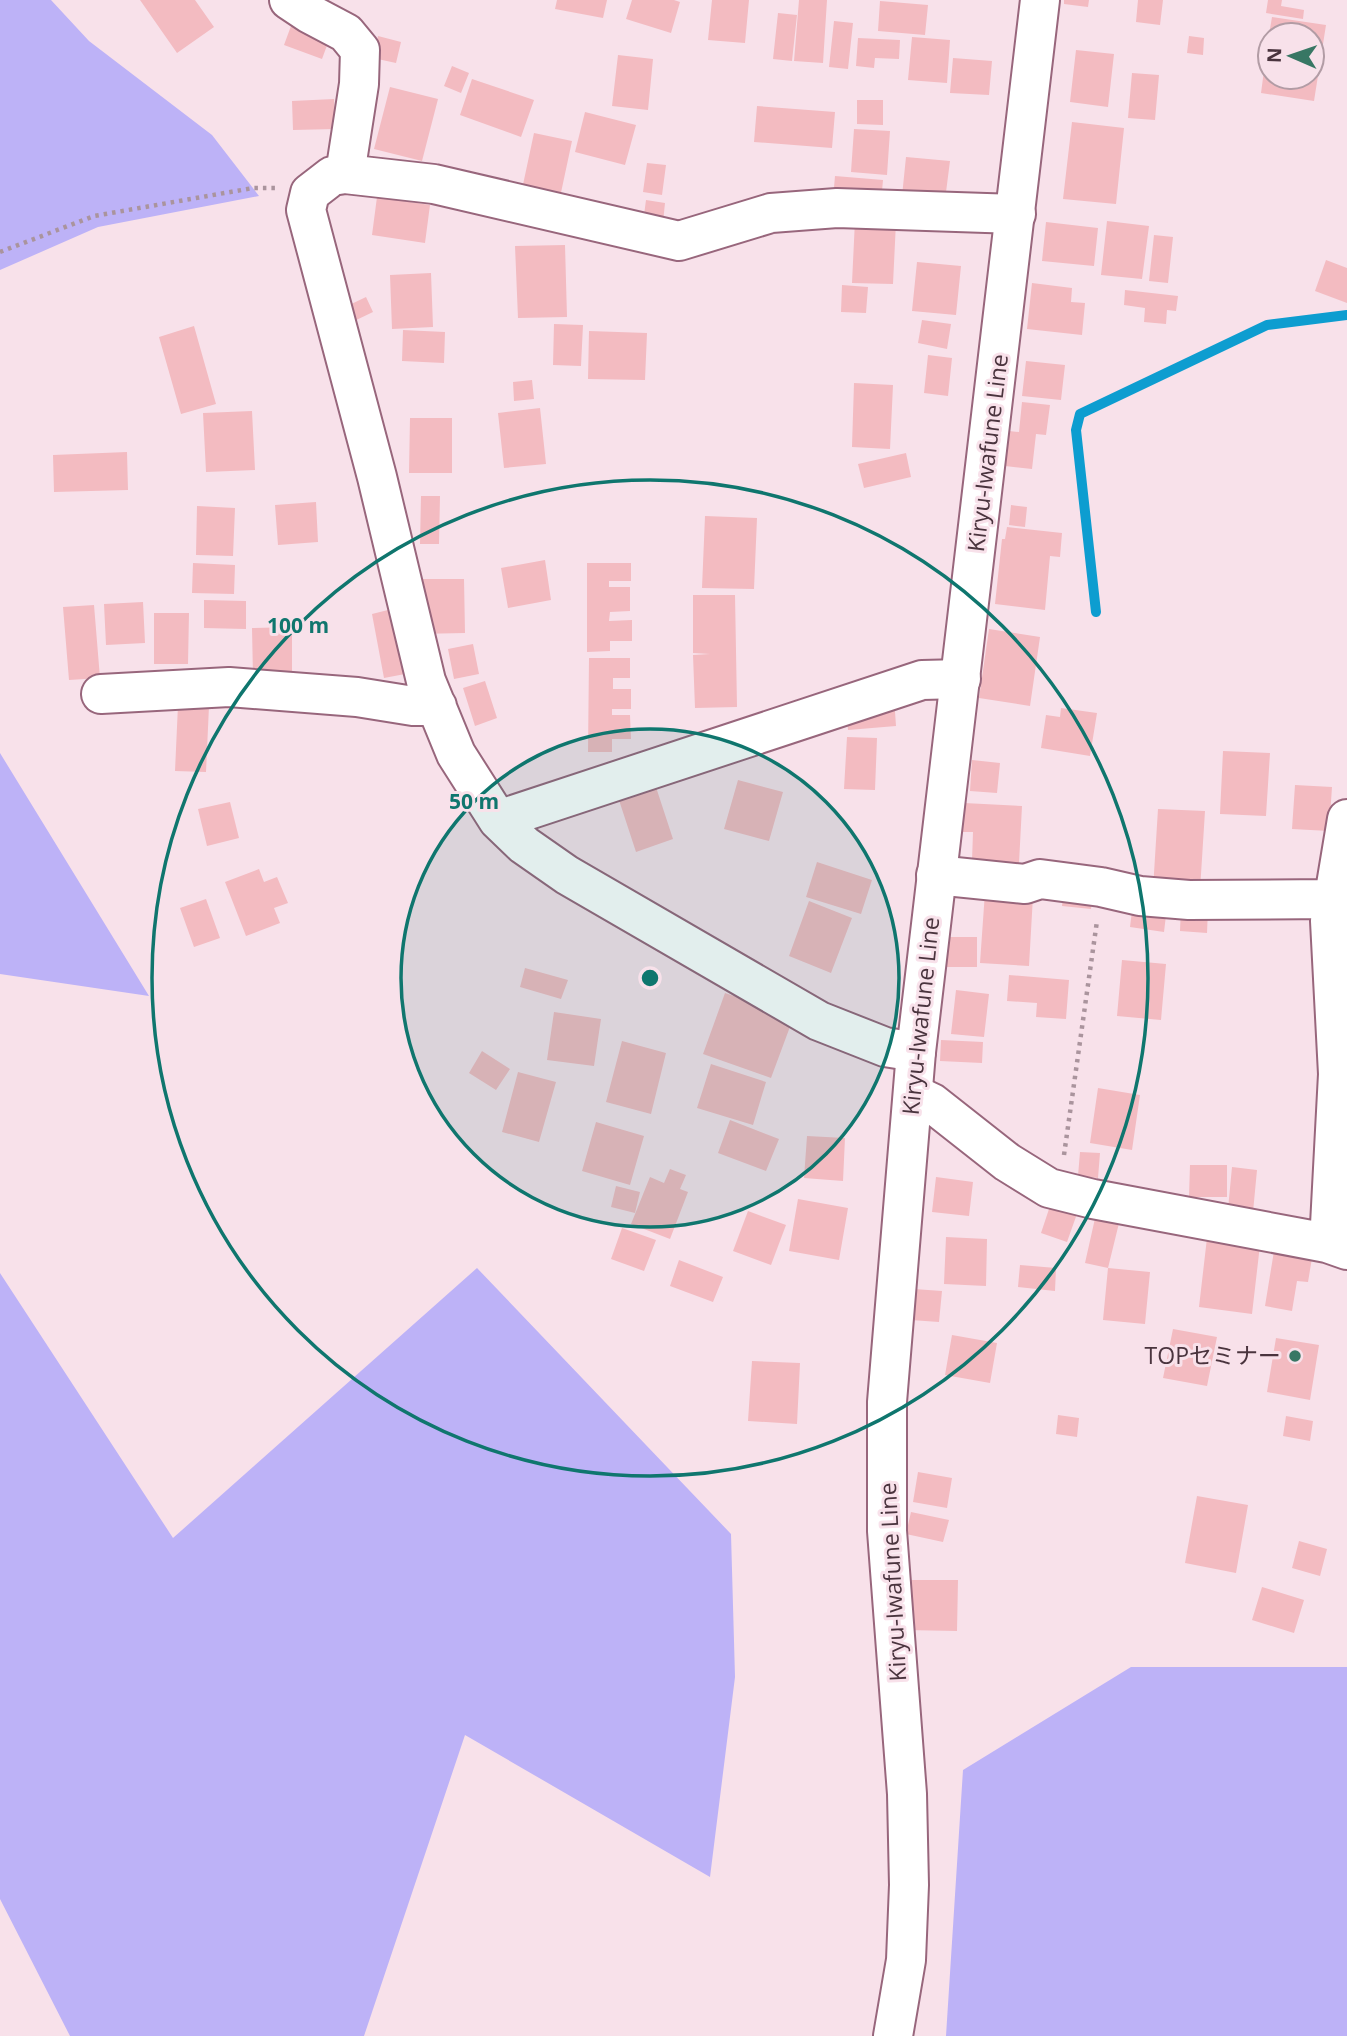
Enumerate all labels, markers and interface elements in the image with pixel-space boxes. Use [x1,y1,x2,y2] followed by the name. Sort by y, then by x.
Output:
[1256,21,1326,91] north arrow
[1261,47,1287,64] text: N
[959,352,1015,554] street label: Kiryu-Iwafune Line
[267,611,329,639] text: 100 m
[449,787,499,815] text: 50 m
[894,915,946,1117] street label: Kiryu-Iwafune Line
[638,966,662,990] centre of rings
[1145,1339,1281,1371] place label: TOPセミナー
[1287,1348,1303,1364] marker: TOPセミナー
[871,1482,913,1682] street label: Kiryu-Iwafune Line

